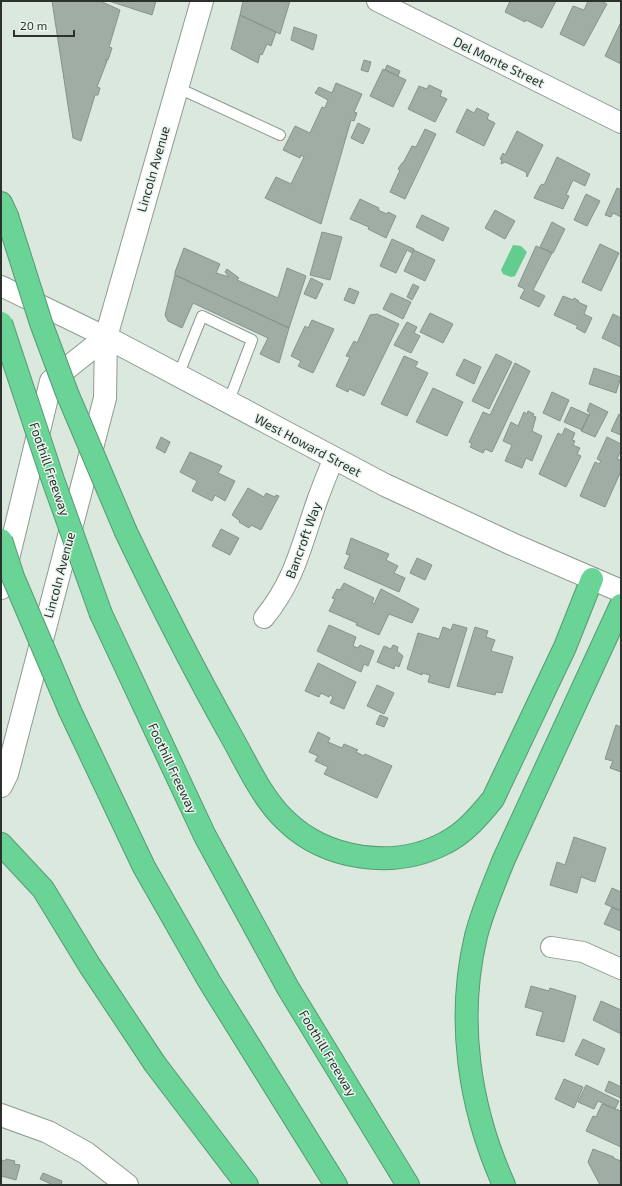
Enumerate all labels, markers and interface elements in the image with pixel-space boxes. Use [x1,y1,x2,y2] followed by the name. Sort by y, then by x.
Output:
[14,12,74,38] scale bar
[20,18,47,32] text: 20 m
[451,33,547,91] street label: Del Monte Street
[133,124,173,214] street label: Lincoln Avenue
[252,410,364,480] street label: West Howard Street
[26,420,74,518] street label: Foothill Freeway
[282,499,324,580] street label: Bancroft Way
[40,530,78,620] street label: Lincoln Avenue
[145,720,201,816] street label: Foothill Freeway
[296,1007,360,1099] street label: Foothill Freeway

